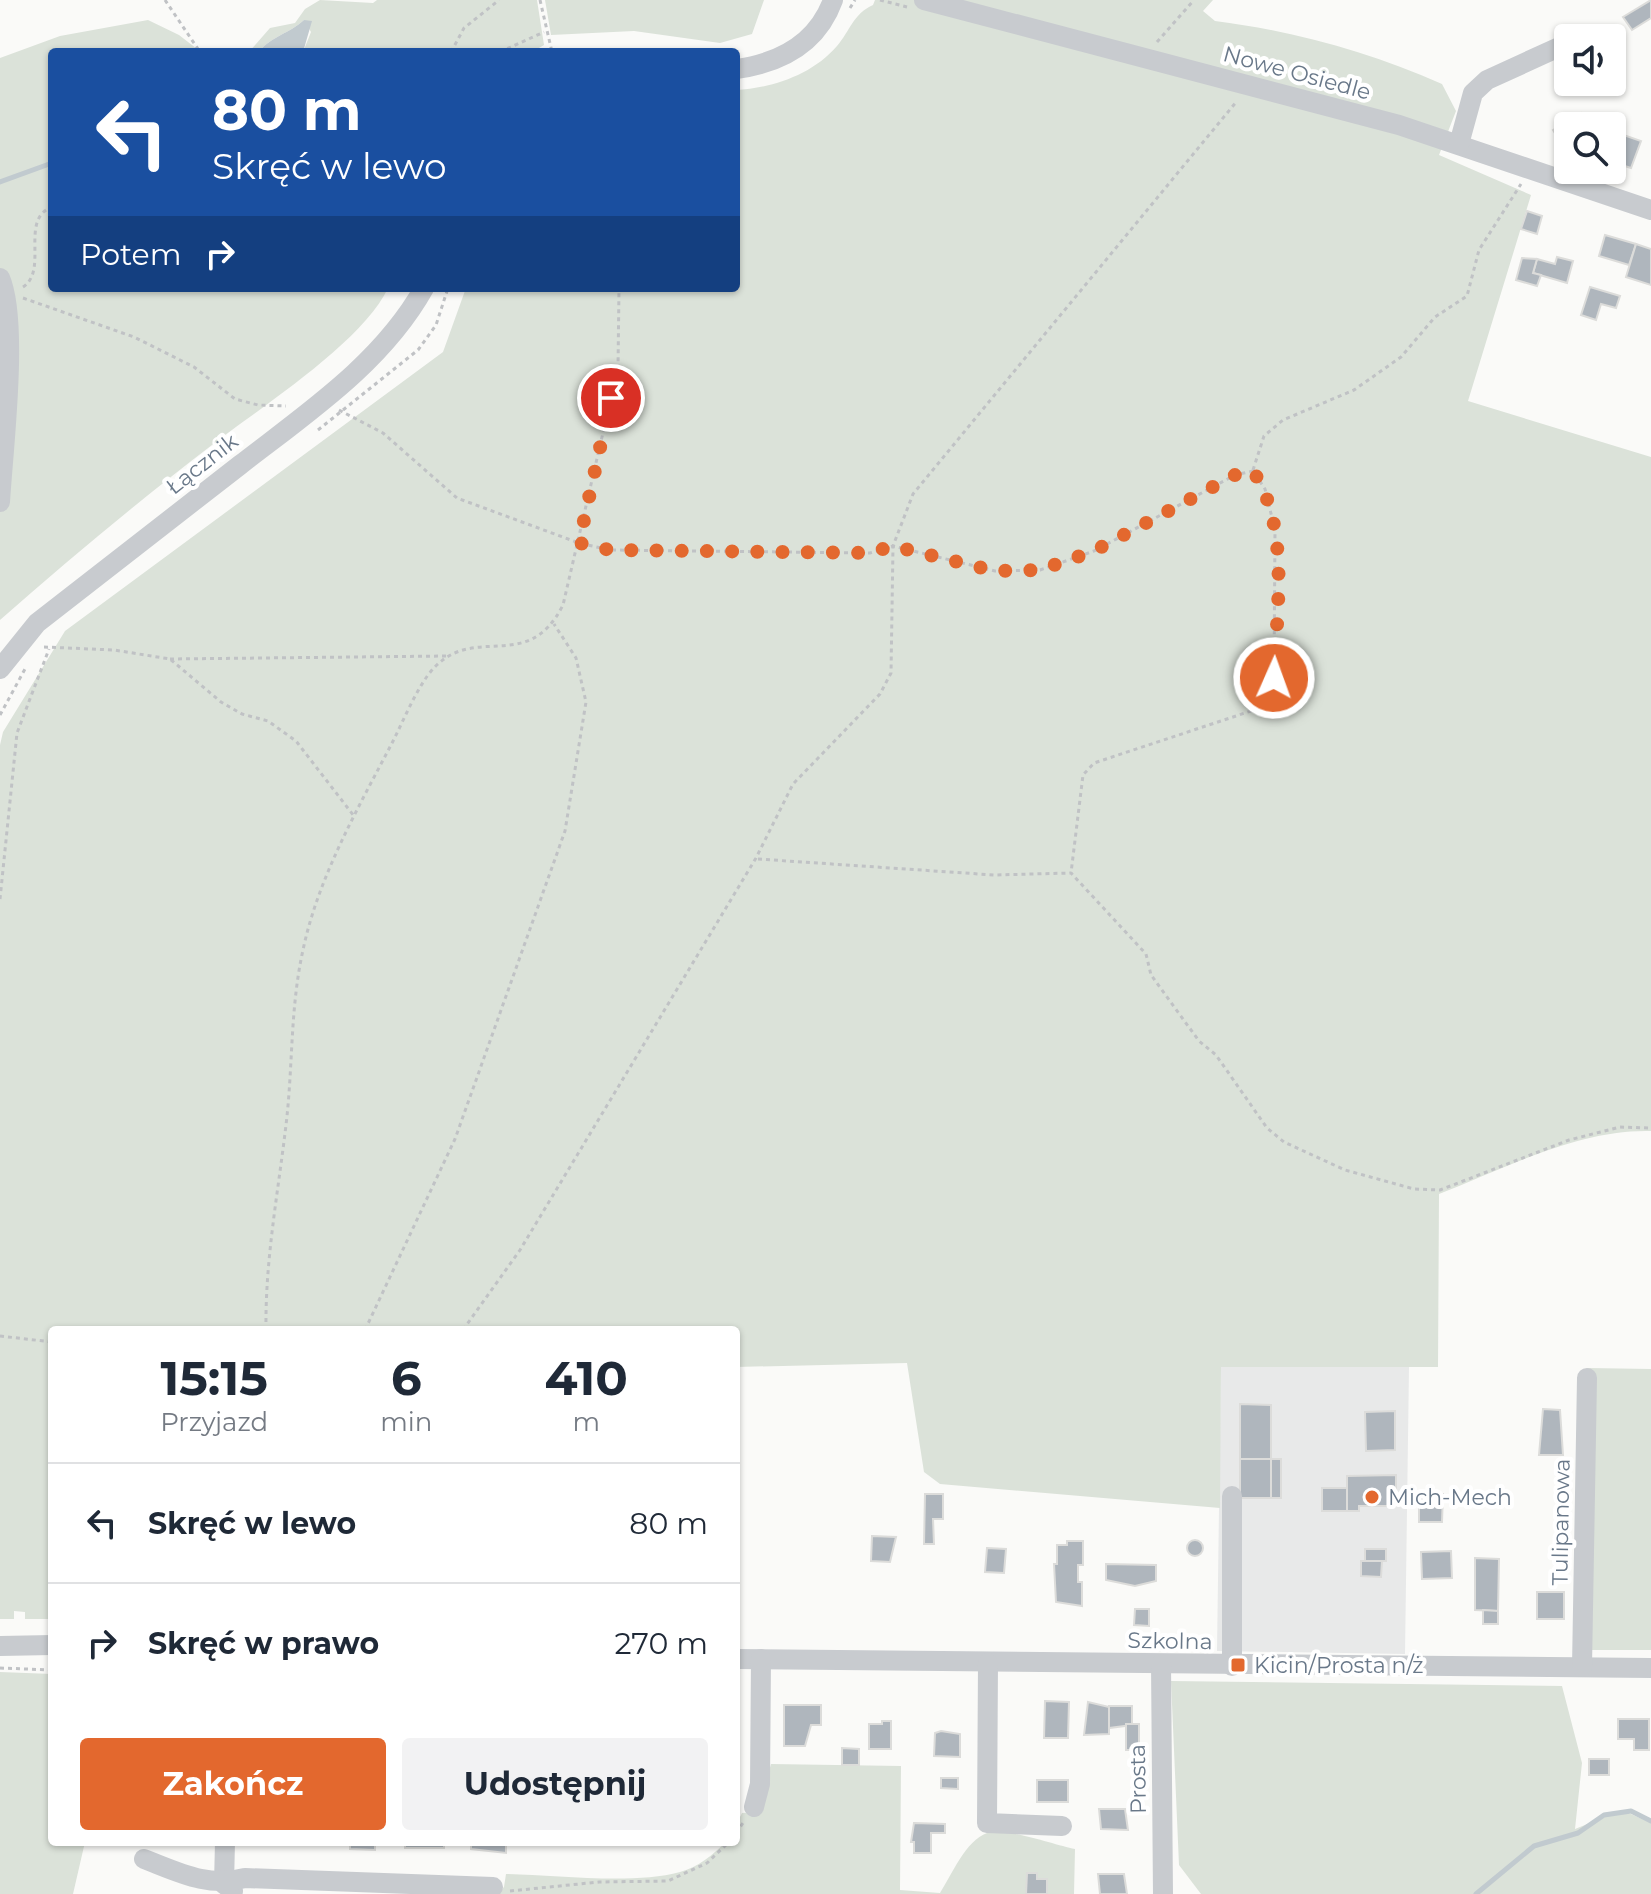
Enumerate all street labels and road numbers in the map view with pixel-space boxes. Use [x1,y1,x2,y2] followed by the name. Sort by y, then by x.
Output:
[1220,40,1374,106] street label: Nowe Osiedle
[161,427,244,500] street label: Łącznik
[1546,1458,1576,1586] street label: Tulipanowa
[1127,1627,1213,1655] street label: Szkolna
[1124,1744,1152,1814] street label: Prosta

